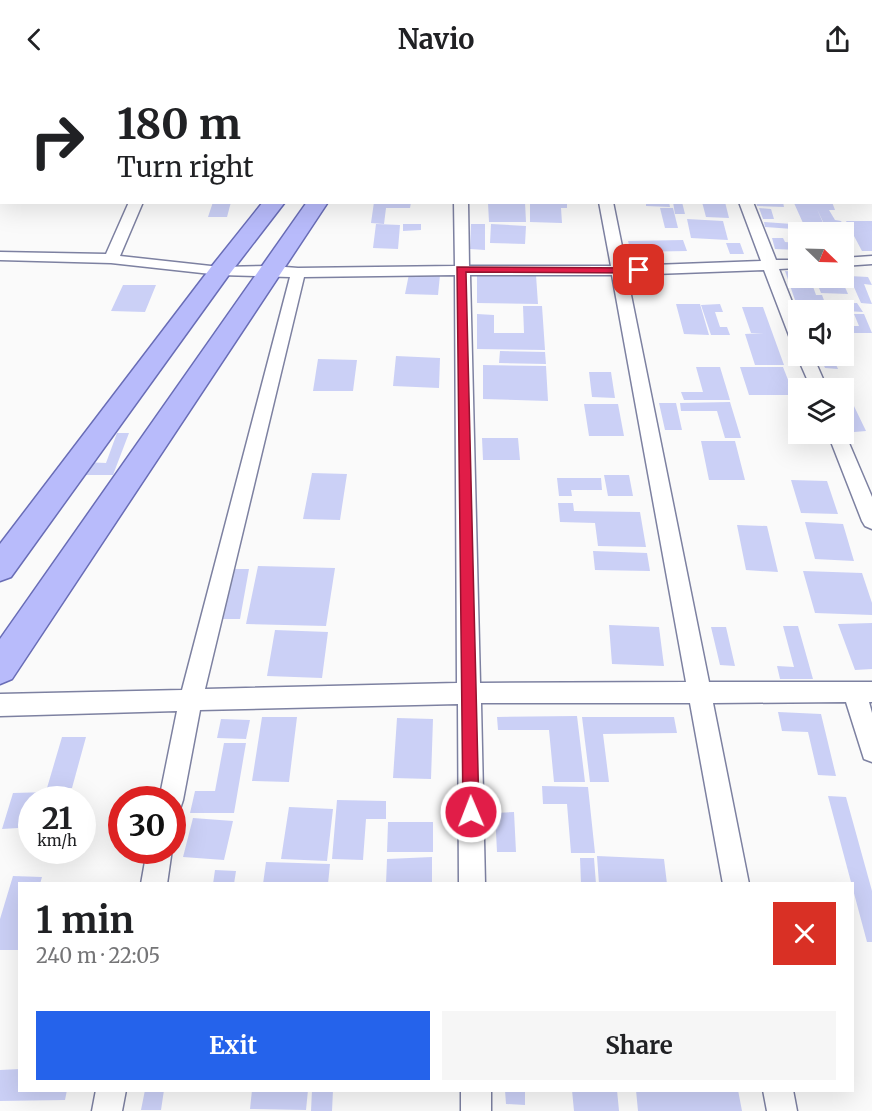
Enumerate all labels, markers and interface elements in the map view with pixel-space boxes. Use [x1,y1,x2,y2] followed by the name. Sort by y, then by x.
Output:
[398,22,474,56] text: Navio
[18,23,51,56] icon: back
[821,23,854,56] icon: share
[117,98,241,150] text: 180 m
[18,102,96,180] icon: right
[117,150,254,184] text: Turn right
[788,222,854,288] north arrow
[788,222,854,444] map controls
[613,244,664,295] pin
[622,253,655,286] icon: arrive
[788,300,854,366] button: sound
[788,378,854,444] button: layers
[439,780,503,844] position arrow
[108,786,186,864] speed limit sign: 30
[42,799,72,837] text: 21
[37,831,77,850] text: km/h
[36,898,134,943] text: 1 min
[773,902,836,965] button: close
[36,943,160,968] text: 240 m · 22:05
[36,1011,430,1080] button: Exit
[442,1011,836,1080] button: Share

